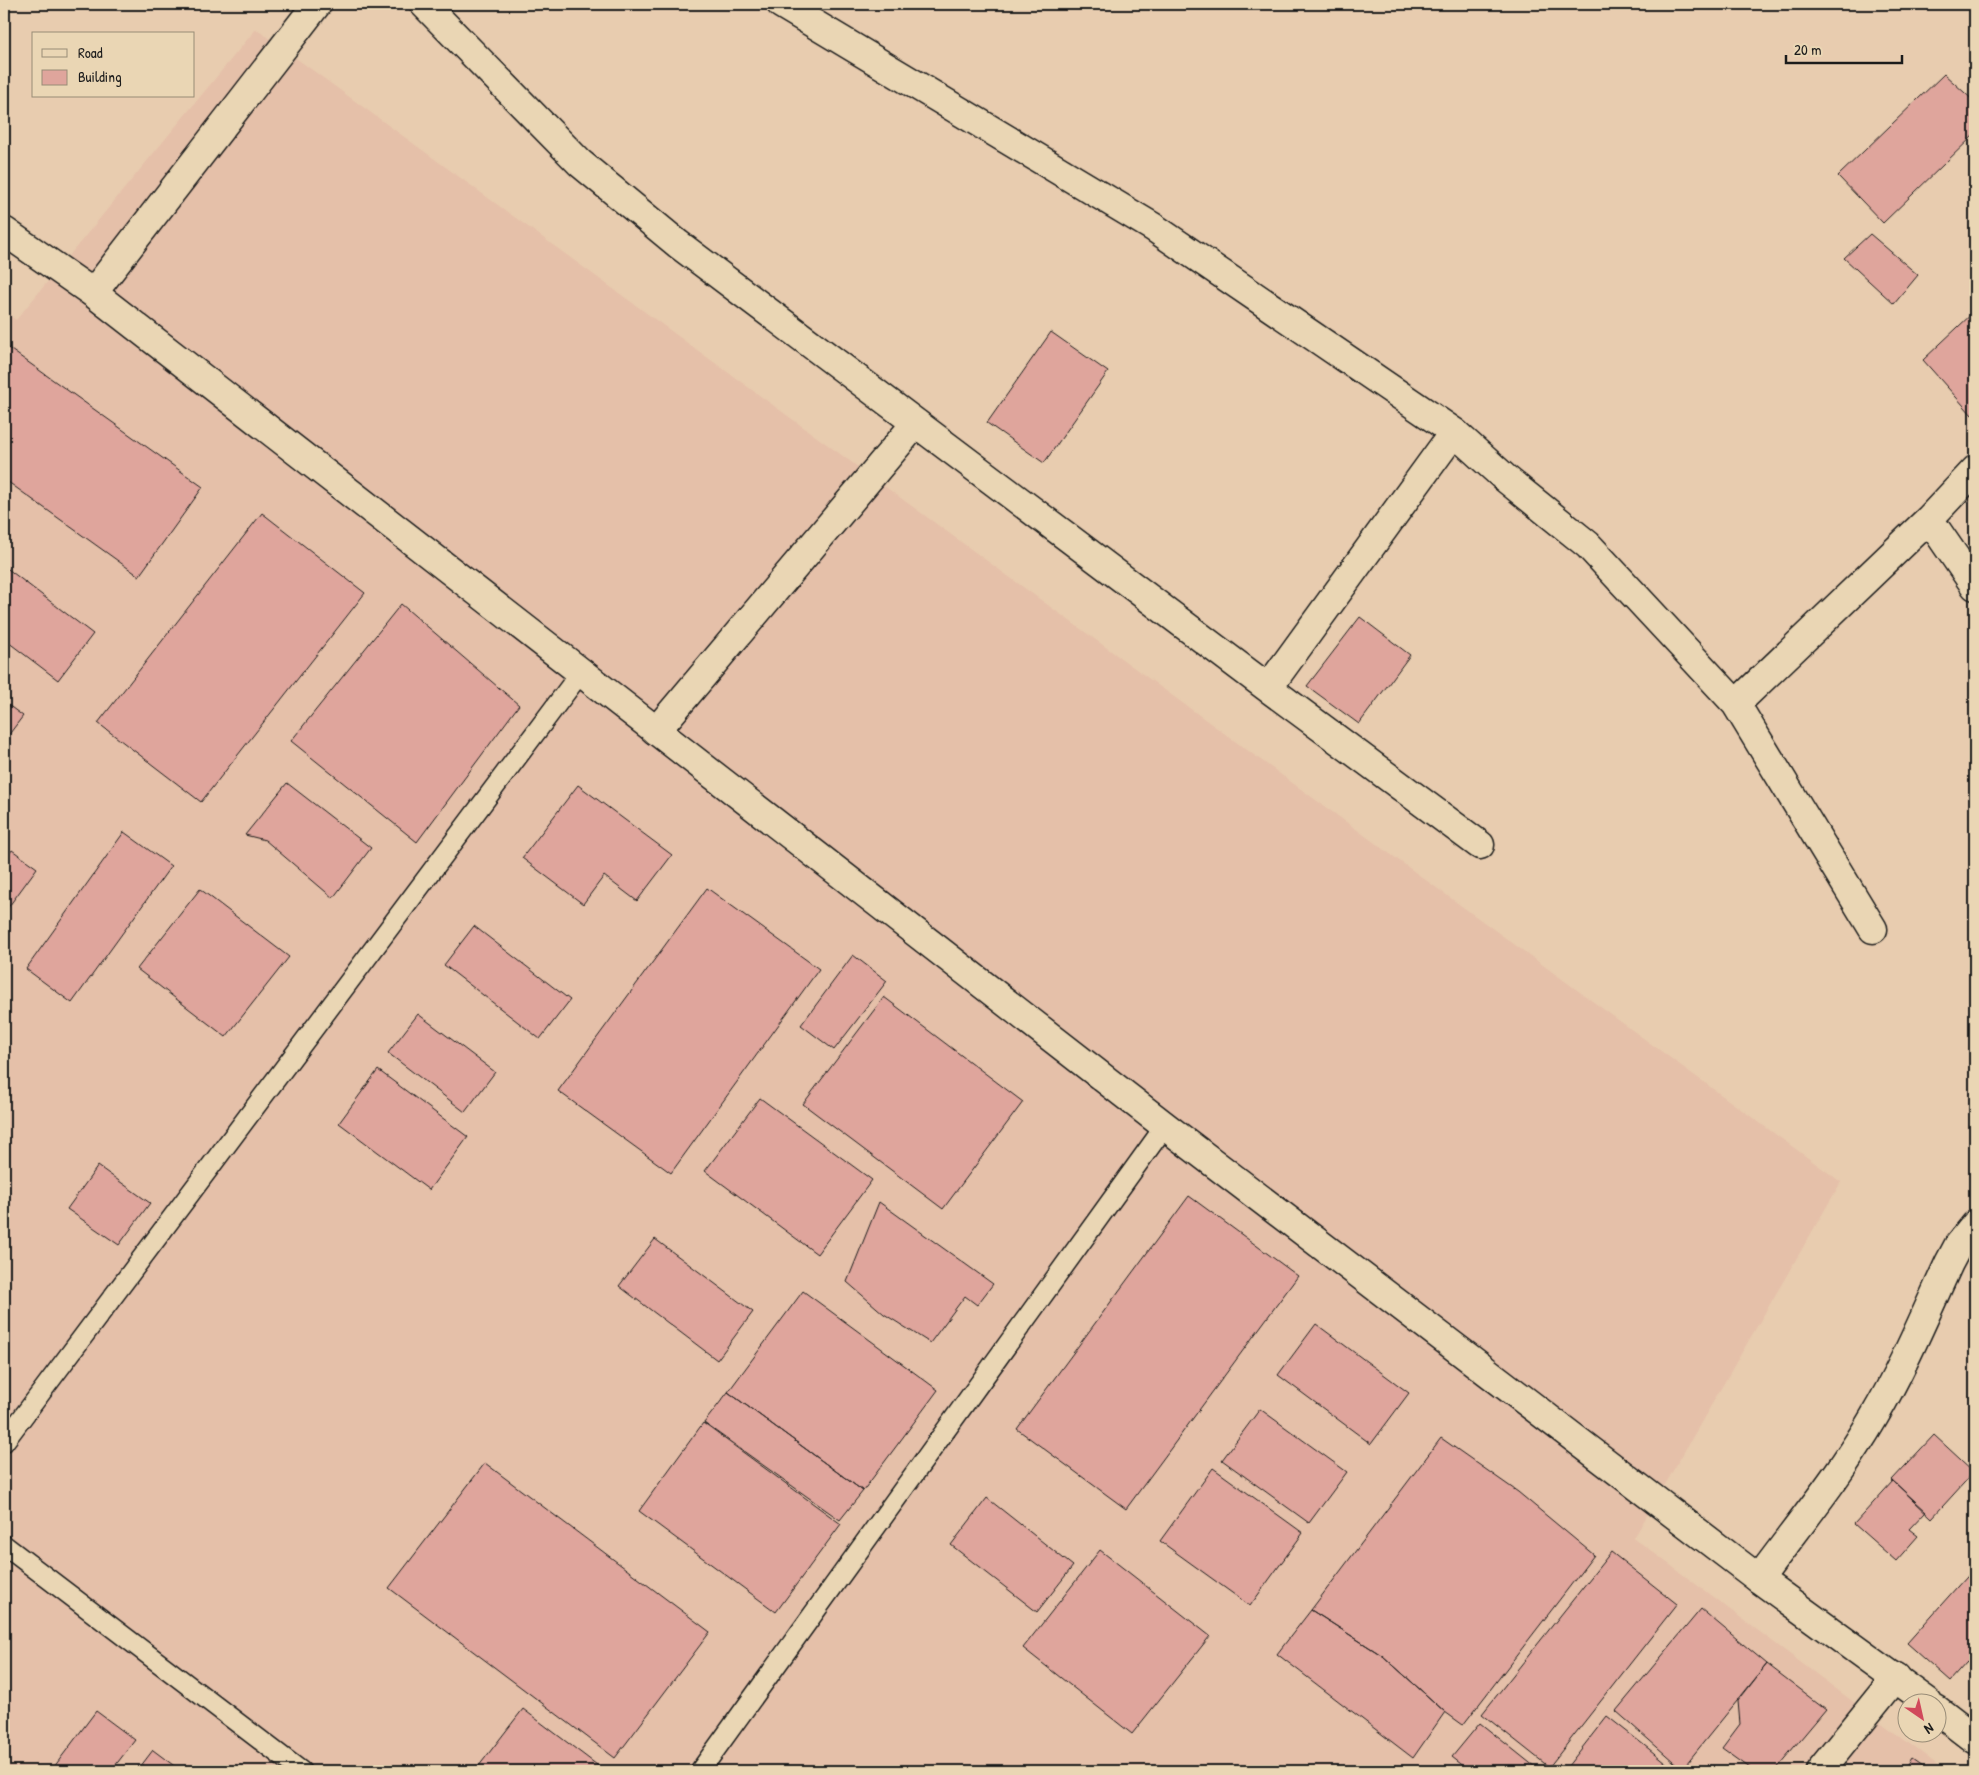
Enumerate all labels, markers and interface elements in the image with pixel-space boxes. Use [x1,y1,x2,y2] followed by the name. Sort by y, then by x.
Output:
[32,32,195,98] legend
[1786,32,1903,64] scale bar
[1794,39,1821,60] text: 20 m
[78,42,103,63] text: Road
[78,66,122,87] text: Building
[1896,1692,1946,1742] north arrow
[1921,1719,1938,1739] text: N

